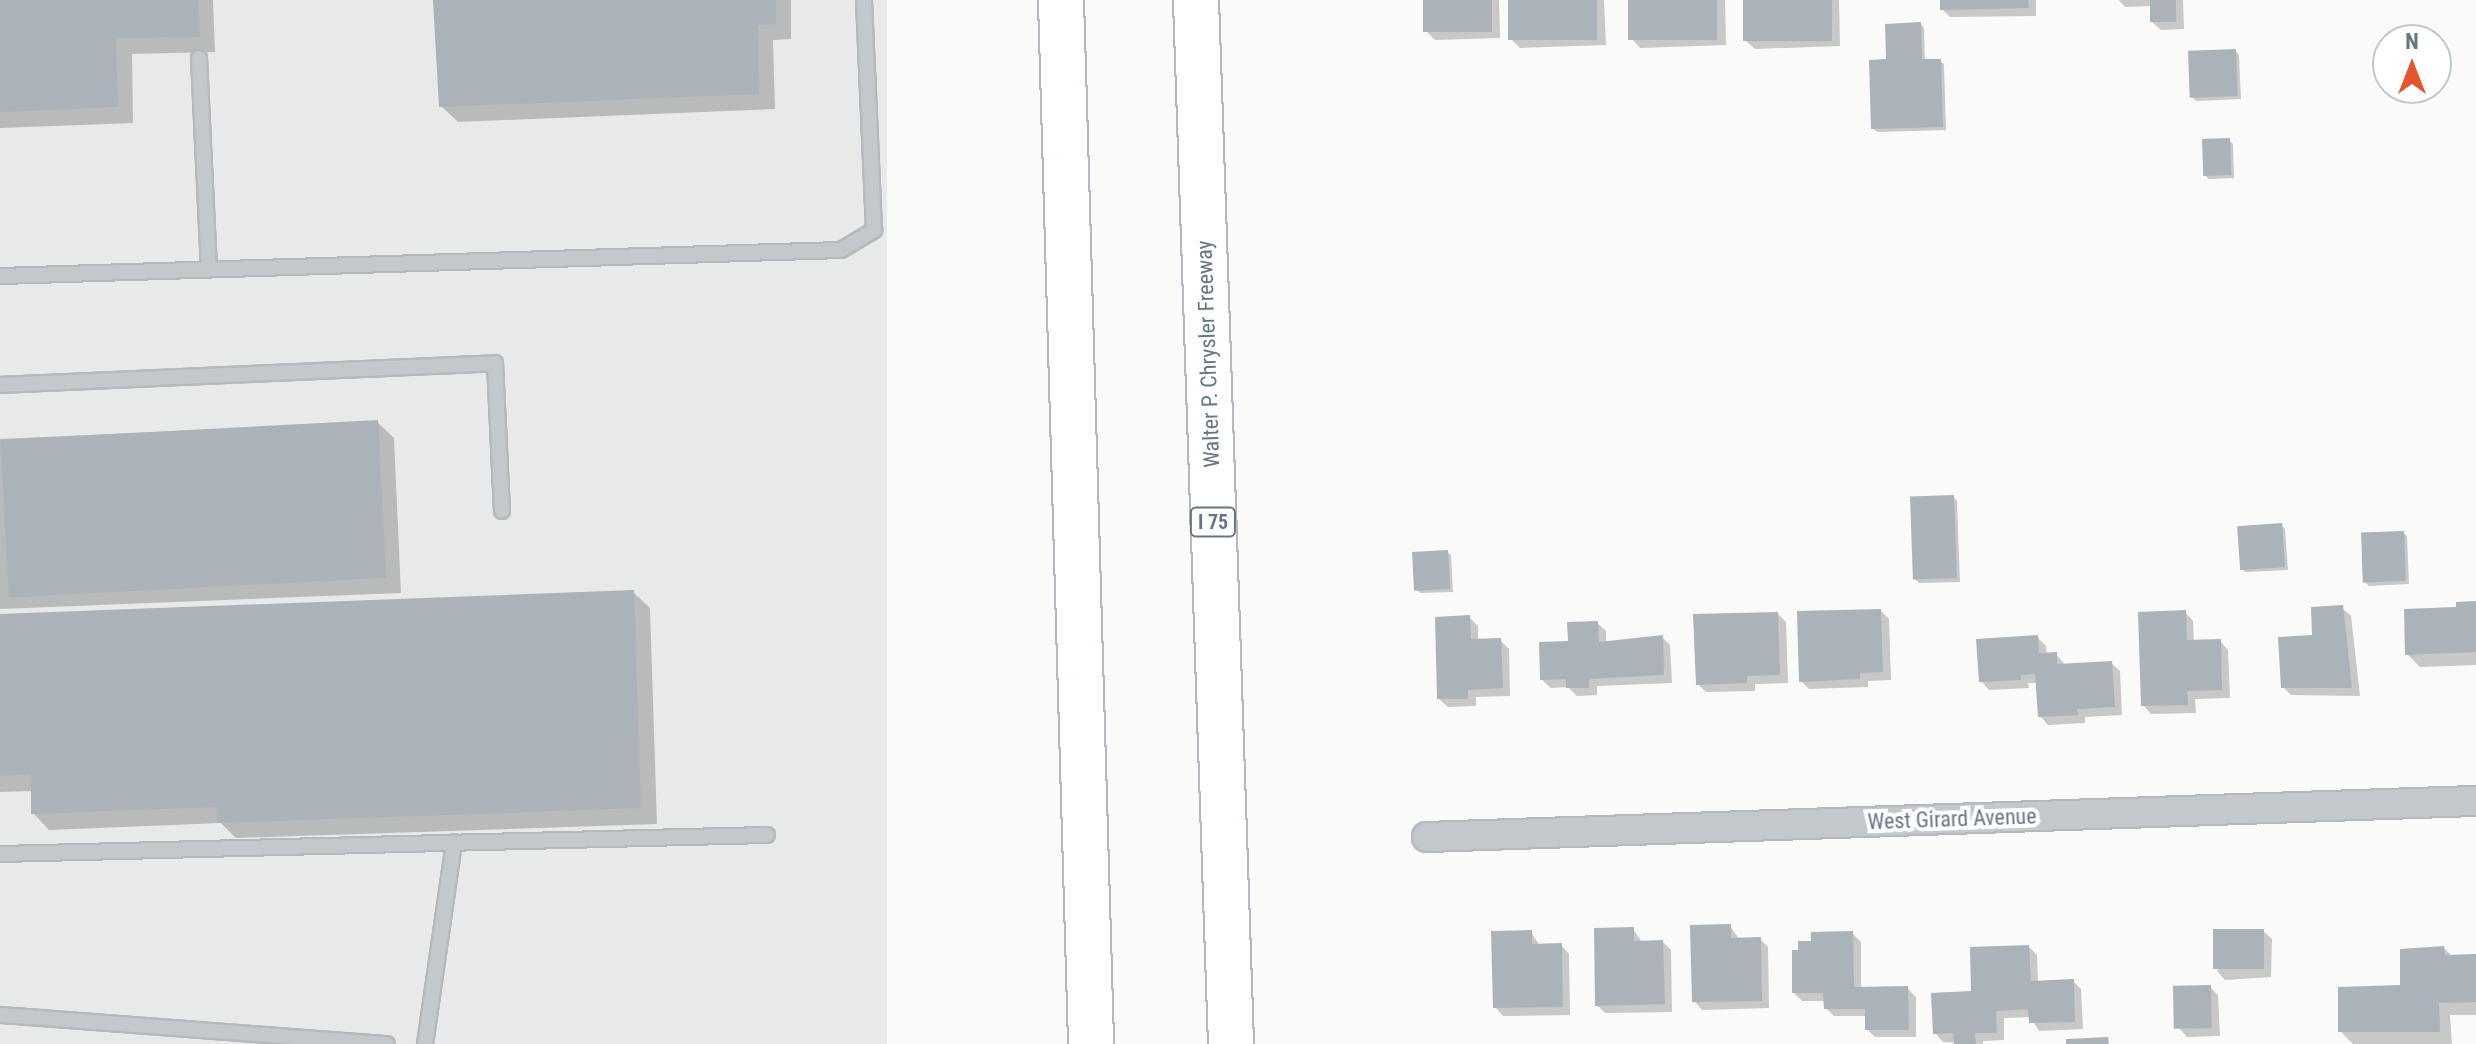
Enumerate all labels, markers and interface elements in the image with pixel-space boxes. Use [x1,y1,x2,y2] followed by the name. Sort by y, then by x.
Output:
[2372,24,2452,104] north arrow
[2405,29,2419,54] text: N
[1191,240,1225,468] street label: Walter P. Chrysler Freeway
[1189,506,1237,538] road number: I 75
[1867,803,2037,835] street label: West Girard Avenue

